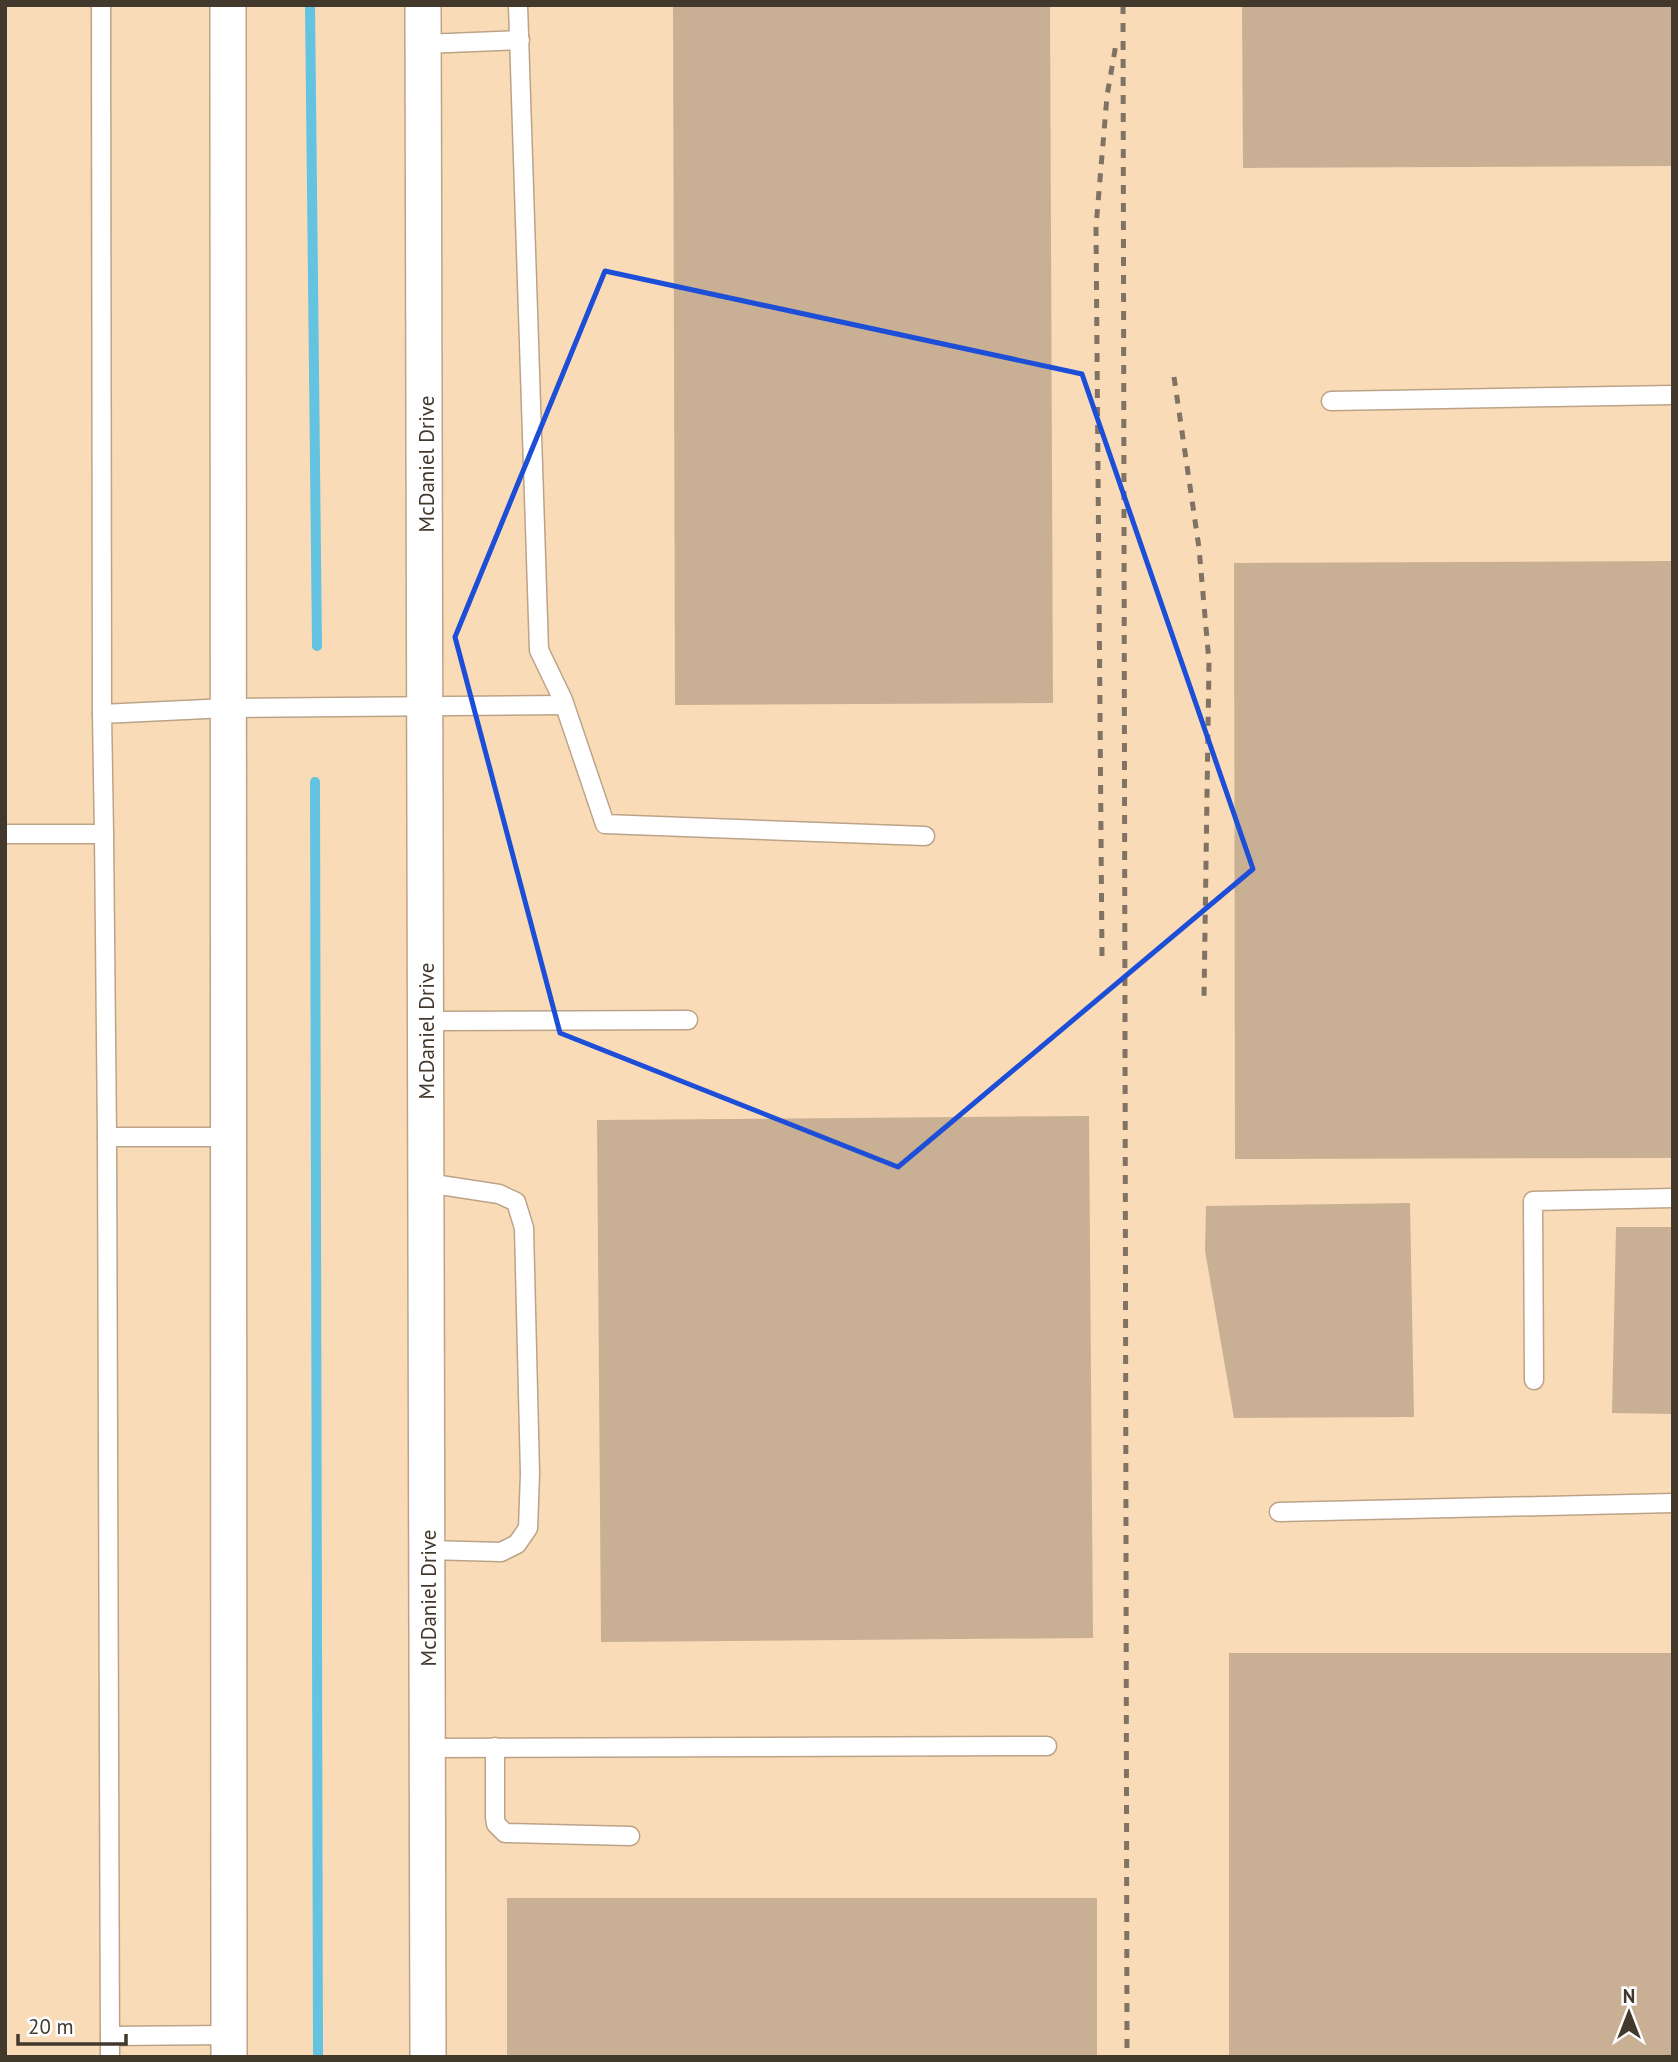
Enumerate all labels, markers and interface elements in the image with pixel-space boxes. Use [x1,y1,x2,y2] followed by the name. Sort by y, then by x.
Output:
[413,396,440,532] street label: McDaniel Drive
[413,963,440,1099] street label: McDaniel Drive
[415,1530,442,1666] street label: McDaniel Drive
[1594,1978,1664,2048] north arrow
[1623,1984,1635,2008] text: N
[18,2002,126,2046] scale bar
[28,2013,74,2040] text: 20 m

